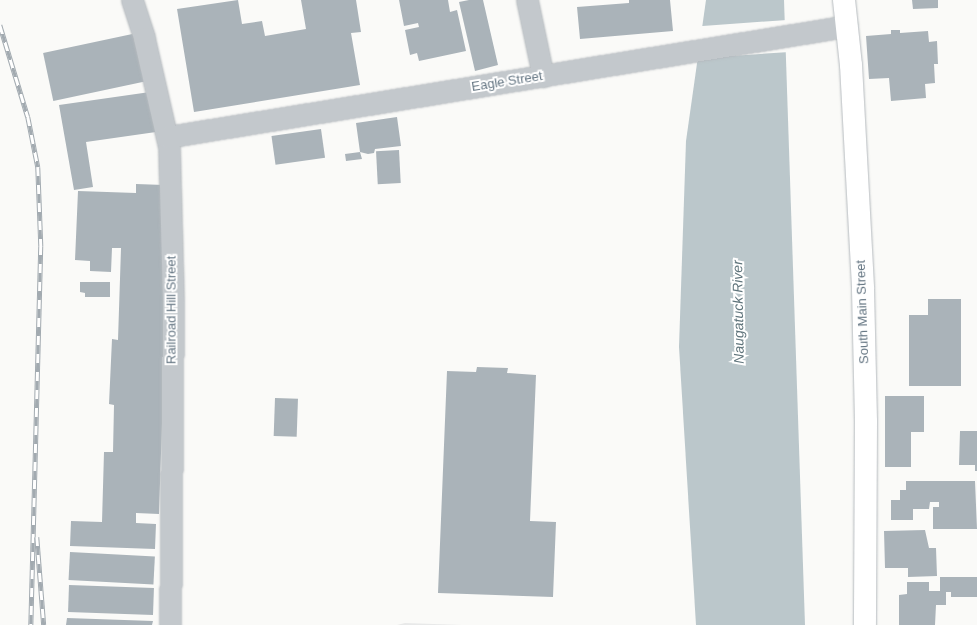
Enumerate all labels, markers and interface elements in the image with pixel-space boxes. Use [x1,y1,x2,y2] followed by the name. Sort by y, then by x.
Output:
[470,69,544,95] street label: Eagle Street
[164,256,180,364] street label: Railroad Hill Street
[729,260,747,364] water label: Naugatuck River
[853,260,873,364] street label: South Main Street

